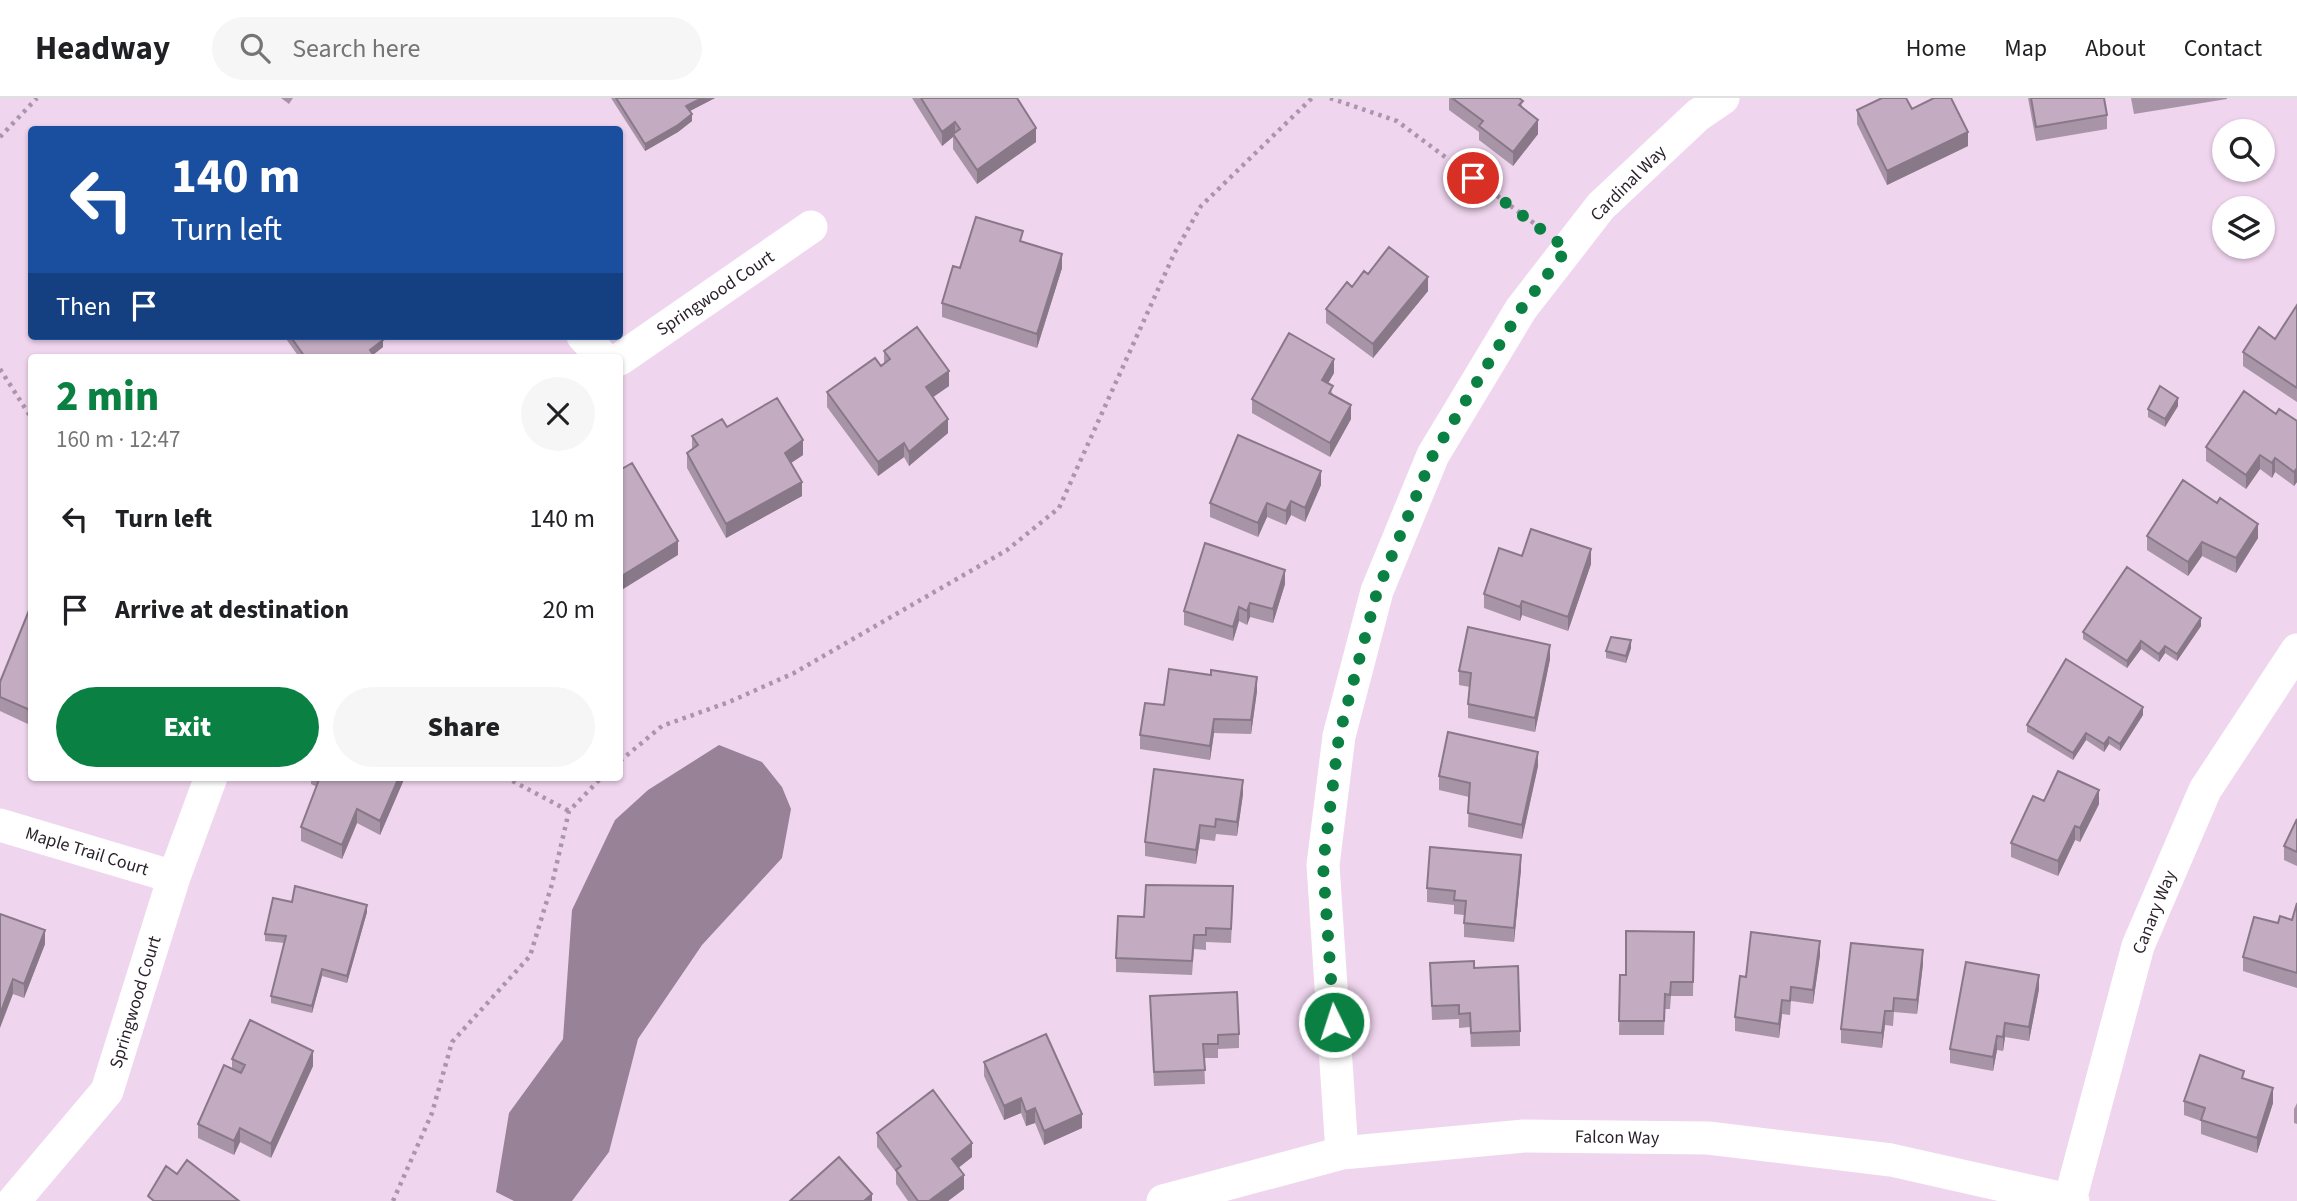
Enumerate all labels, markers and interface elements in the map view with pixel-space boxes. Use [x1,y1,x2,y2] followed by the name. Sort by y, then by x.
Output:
[212,17,702,80] search box
[35,25,170,72] text: Headway
[236,29,274,67] icon: search
[292,30,420,67] text: Search here
[1906,31,1966,66] text: Home
[2004,31,2047,66] text: Map
[2085,31,2146,66] text: About
[2184,31,2262,66] text: Contact
[2212,119,2275,259] map controls
[2212,119,2275,182] button: search
[1585,139,1672,227] street label: Cardinal Way
[171,142,300,212] text: 140 m
[1443,148,1503,208] pin
[56,154,147,245] icon: left
[1454,159,1492,197] icon: arrive
[2212,196,2275,259] button: layers
[171,207,282,253] text: Turn left
[651,245,779,342] street label: Springwood Court
[125,287,163,325] icon: arrive
[56,288,111,325] text: Then
[56,367,159,427] text: 2 min
[521,377,595,451] button: close
[56,423,180,456] text: 160 m · 12:47
[56,500,94,538] icon: left
[115,500,212,537] text: Turn left
[529,500,595,537] text: 140 m
[56,591,94,629] icon: arrive
[115,591,349,628] text: Arrive at destination
[542,591,595,628] text: 20 m
[56,687,319,767] button: Exit
[333,687,595,767] button: Share
[22,821,152,882] street label: Maple Trail Court
[2126,866,2183,958] street label: Canary Way
[103,933,167,1071] street label: Springwood Court
[1297,985,1371,1059] position arrow
[1575,1124,1660,1151] street label: Falcon Way

